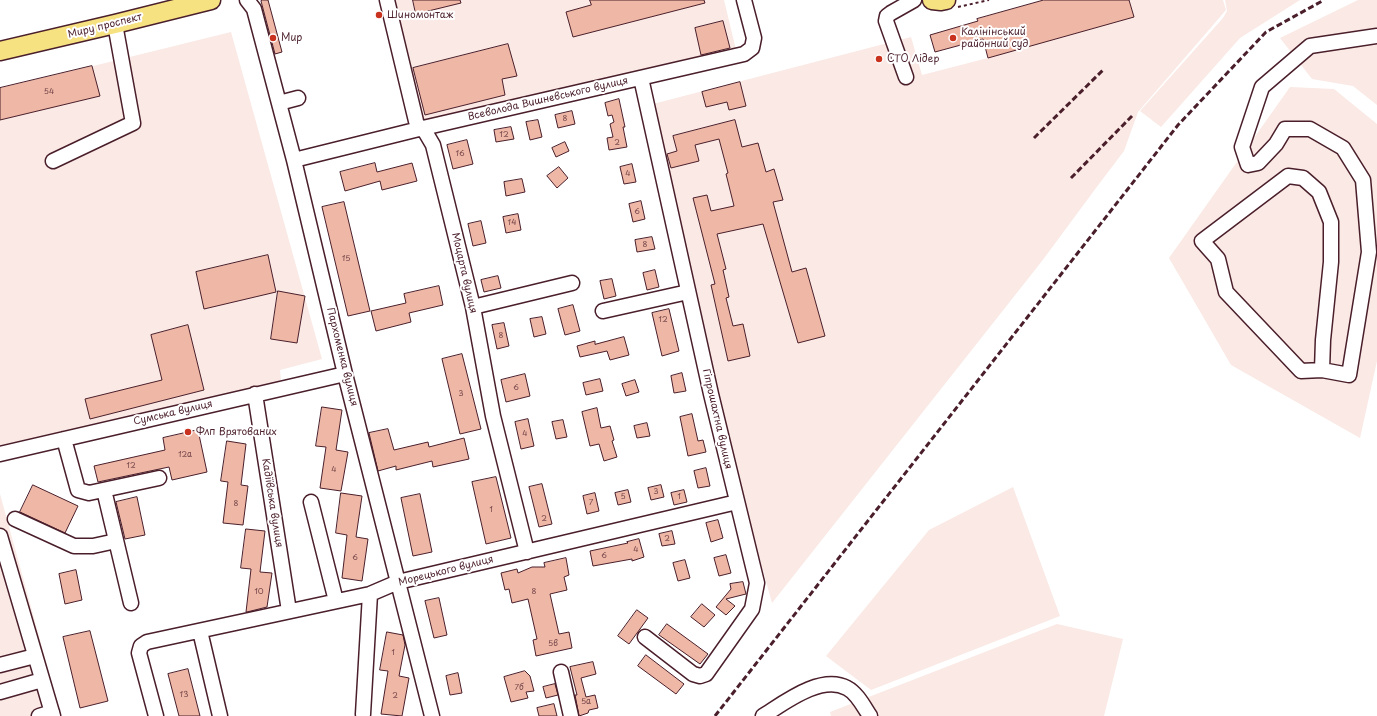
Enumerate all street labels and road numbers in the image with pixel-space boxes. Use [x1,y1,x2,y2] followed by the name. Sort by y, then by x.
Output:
[67,11,143,41] street label: Миру проспект
[467,75,629,123] street label: Всеволода Вишневського вулиця
[449,231,479,315] street label: Моцарта вулиця
[324,306,360,408] street label: Пархоменка вулиця
[700,368,734,470] street label: Гіпрошахтна вулиця
[132,398,214,428] street label: Сумська вулиця
[259,458,285,548] street label: Кадіївська вулиця
[397,553,495,589] street label: Морецького вулиця

